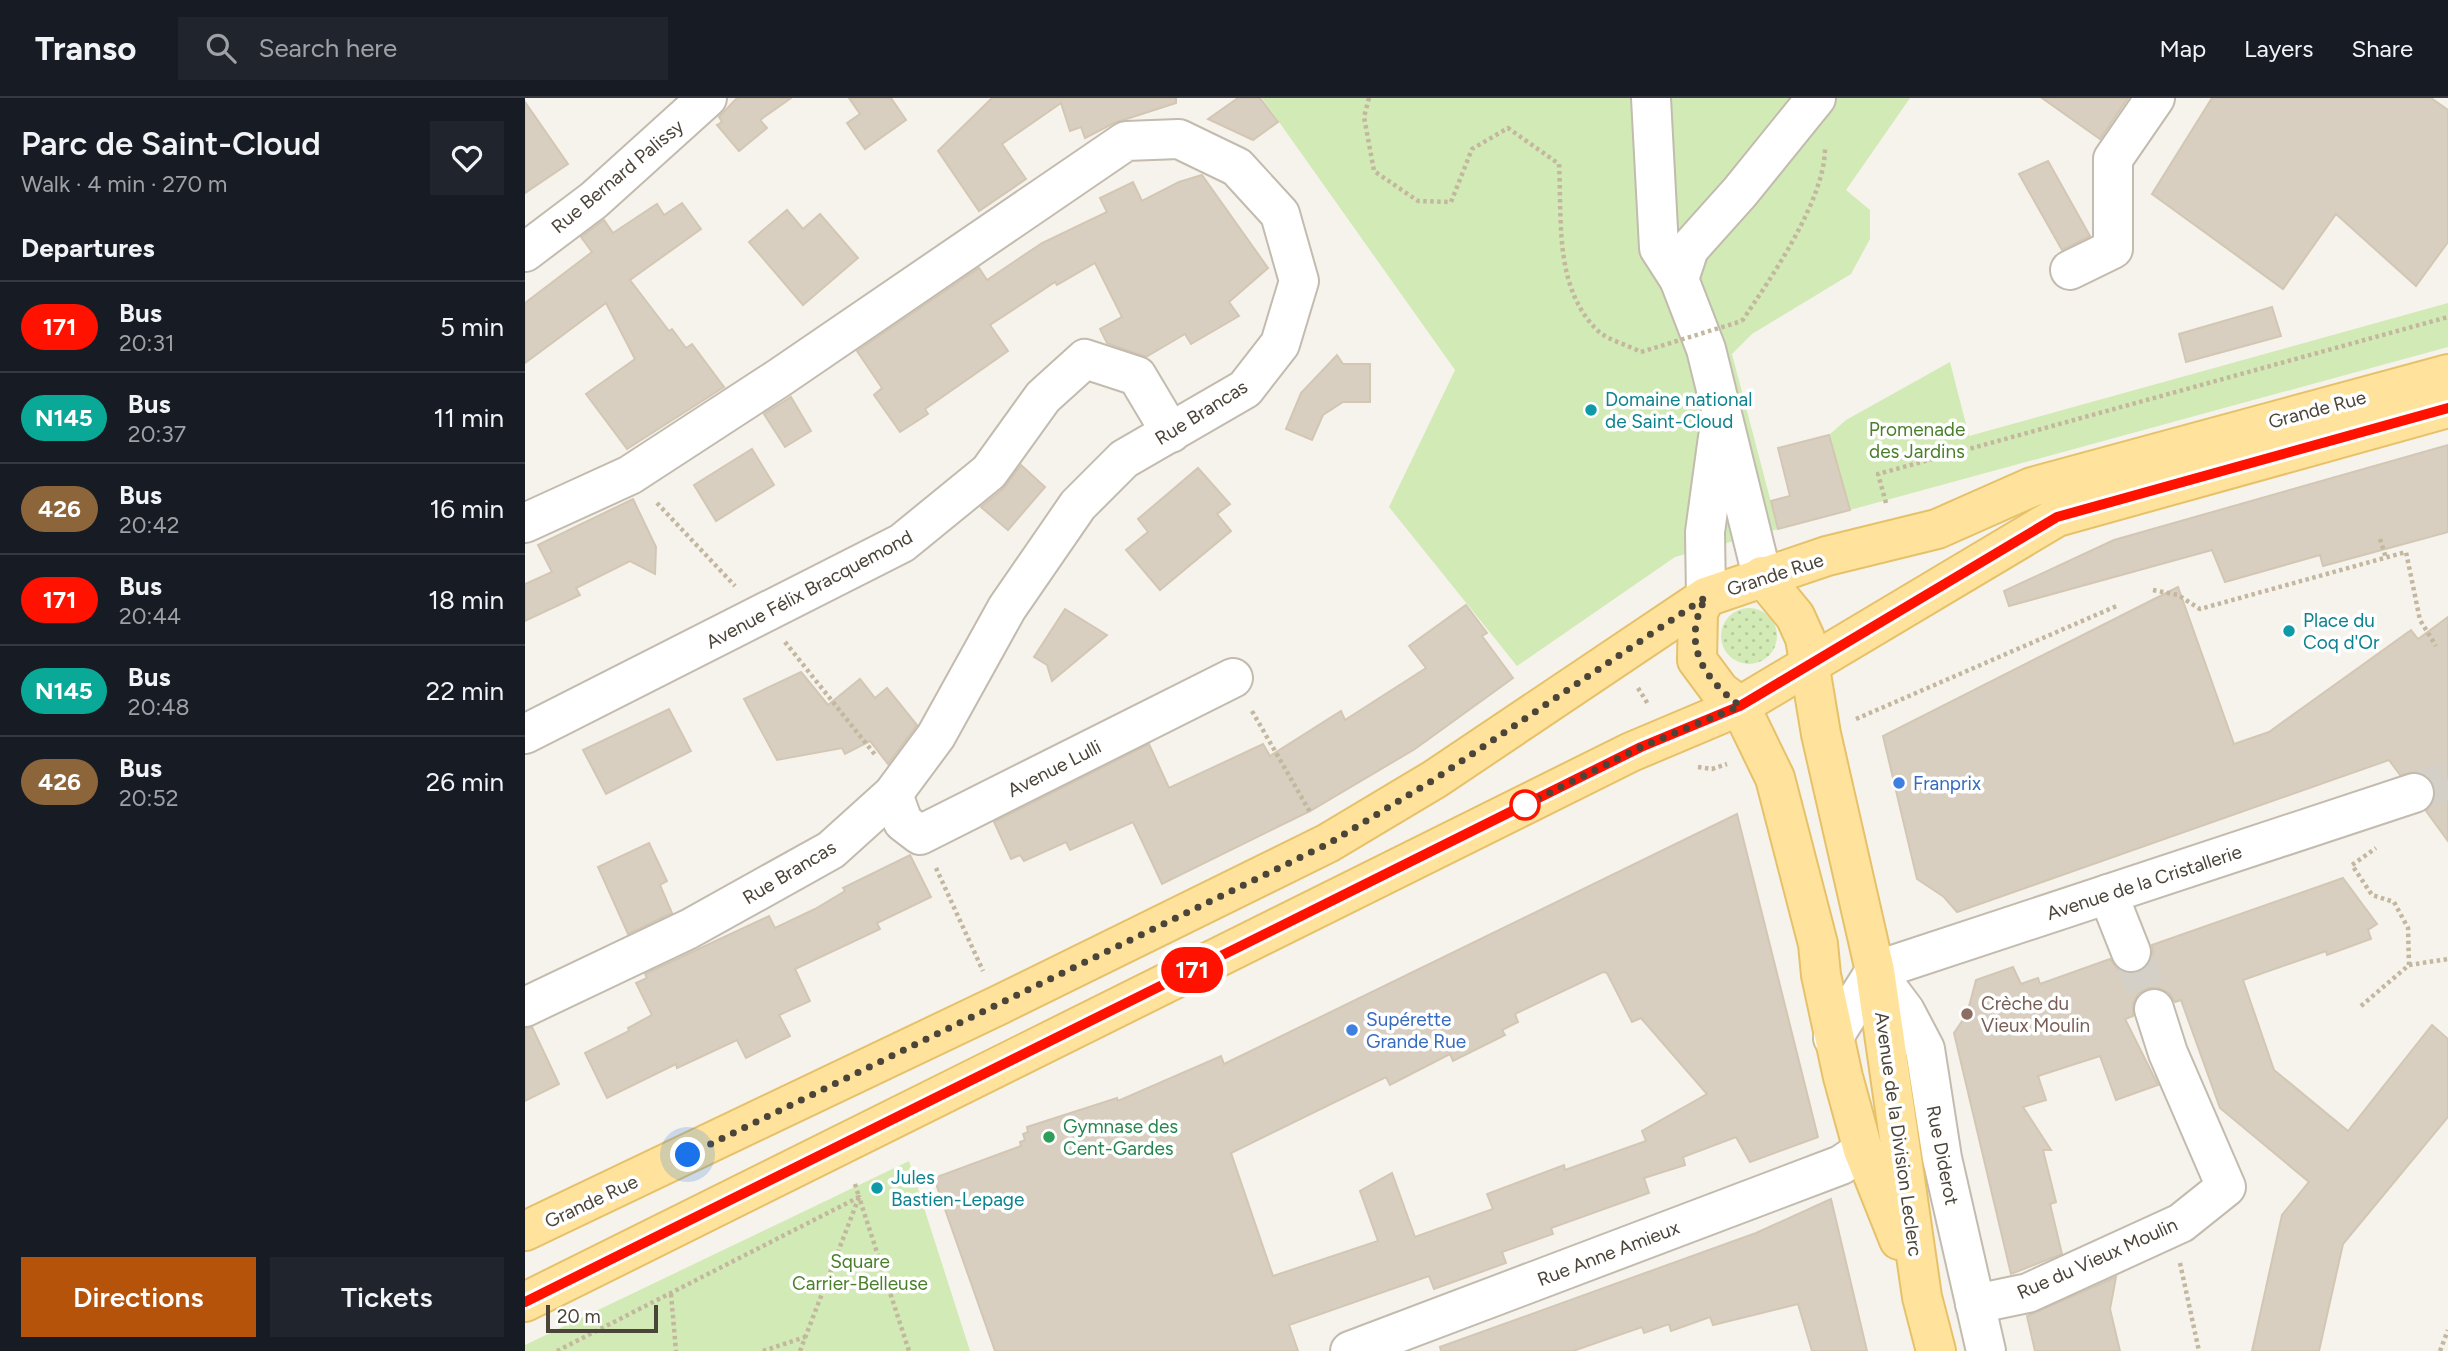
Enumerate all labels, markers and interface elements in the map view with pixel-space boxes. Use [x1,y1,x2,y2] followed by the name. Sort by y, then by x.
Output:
[178,17,668,80] search box
[35,29,136,68] text: Transo
[202,29,240,67] icon: search
[258,32,397,64] text: Search here
[2159,34,2206,63] text: Map
[2244,34,2313,63] text: Layers
[2351,34,2413,63] text: Share
[547,114,688,238] street label: Rue Bernard Palissy
[430,121,504,195] button: heart
[21,124,321,163] text: Parc de Saint-Cloud
[21,170,227,198] text: Walk · 4 min · 270 m
[21,232,155,264] text: Departures
[119,297,162,329] text: Bus
[440,311,504,343] text: 5 min
[43,312,76,341] text: 171
[119,329,174,357] text: 20:31
[1151,375,1252,450] street label: Rue Brancas
[2266,385,2369,434] street label: Grande Rue
[128,388,171,420] text: Bus
[1605,388,1752,433] place label: Domaine national de Saint-Cloud
[433,402,504,434] text: 11 min
[1583,402,1599,418] marker: Domaine national de Saint-Cloud
[35,403,93,432] text: N145
[1869,418,1965,463] park label: Promenade des Jardins
[128,420,186,448] text: 20:37
[119,479,162,511] text: Bus
[429,493,504,525] text: 16 min
[38,494,81,523] text: 426
[119,511,180,539] text: 20:42
[702,525,916,654] street label: Avenue Félix Bracquemond
[1724,548,1826,601] street label: Grande Rue
[119,570,162,602] text: Bus
[428,584,504,616] text: 18 min
[43,585,76,614] text: 171
[119,602,181,630] text: 20:44
[2303,609,2380,654] place label: Place du Coq d'Or
[2281,623,2297,639] marker: Place du Coq d'Or
[128,661,171,693] text: Bus
[426,675,504,707] text: 22 min
[35,676,93,705] text: N145
[128,693,190,721] text: 20:48
[1003,735,1105,802] street label: Avenue Lulli
[119,752,162,784] text: Bus
[426,766,504,798] text: 26 min
[38,767,81,796] text: 426
[1913,772,1981,795] place label: Franprix
[1891,775,1907,791] marker: Franprix
[119,784,179,812] text: 20:52
[1510,790,1540,820] unlabelled marker
[738,836,840,909] street label: Rue Brancas
[2044,840,2245,925] street label: Avenue de la Cristallerie
[1152,947,1232,993] line badge: 171
[1175,955,1209,984] text: 171
[1981,992,2090,1037] place label: Crèche du Vieux Moulin
[1959,1006,1975,1022] marker: Crèche du Vieux Moulin
[1366,1008,1466,1053] place label: Supérette Grande Rue
[1870,1010,1927,1258] street label: Avenue de la Division Leclerc
[1344,1022,1360,1038] marker: Supérette Grande Rue
[1922,1103,1963,1207] street label: Rue Diderot
[1063,1115,1178,1160] place label: Gymnase des Cent-Gardes
[1041,1129,1057,1145] marker: Gymnase des Cent-Gardes
[670,1137,705,1172] your location
[891,1166,1024,1211] place label: Jules Bastien-Lepage
[541,1170,641,1233] street label: Grande Rue
[869,1180,885,1196] marker: Jules Bastien-Lepage
[2013,1213,2181,1304] street label: Rue du Vieux Moulin
[1534,1216,1682,1291] street label: Rue Anne Amieux
[792,1250,928,1295] park label: Square Carrier-Belleuse
[21,1257,256,1337] button: Directions
[270,1257,504,1337] button: Tickets
[546,1302,658,1334] scale bar
[557,1305,601,1328] text: 20 m

